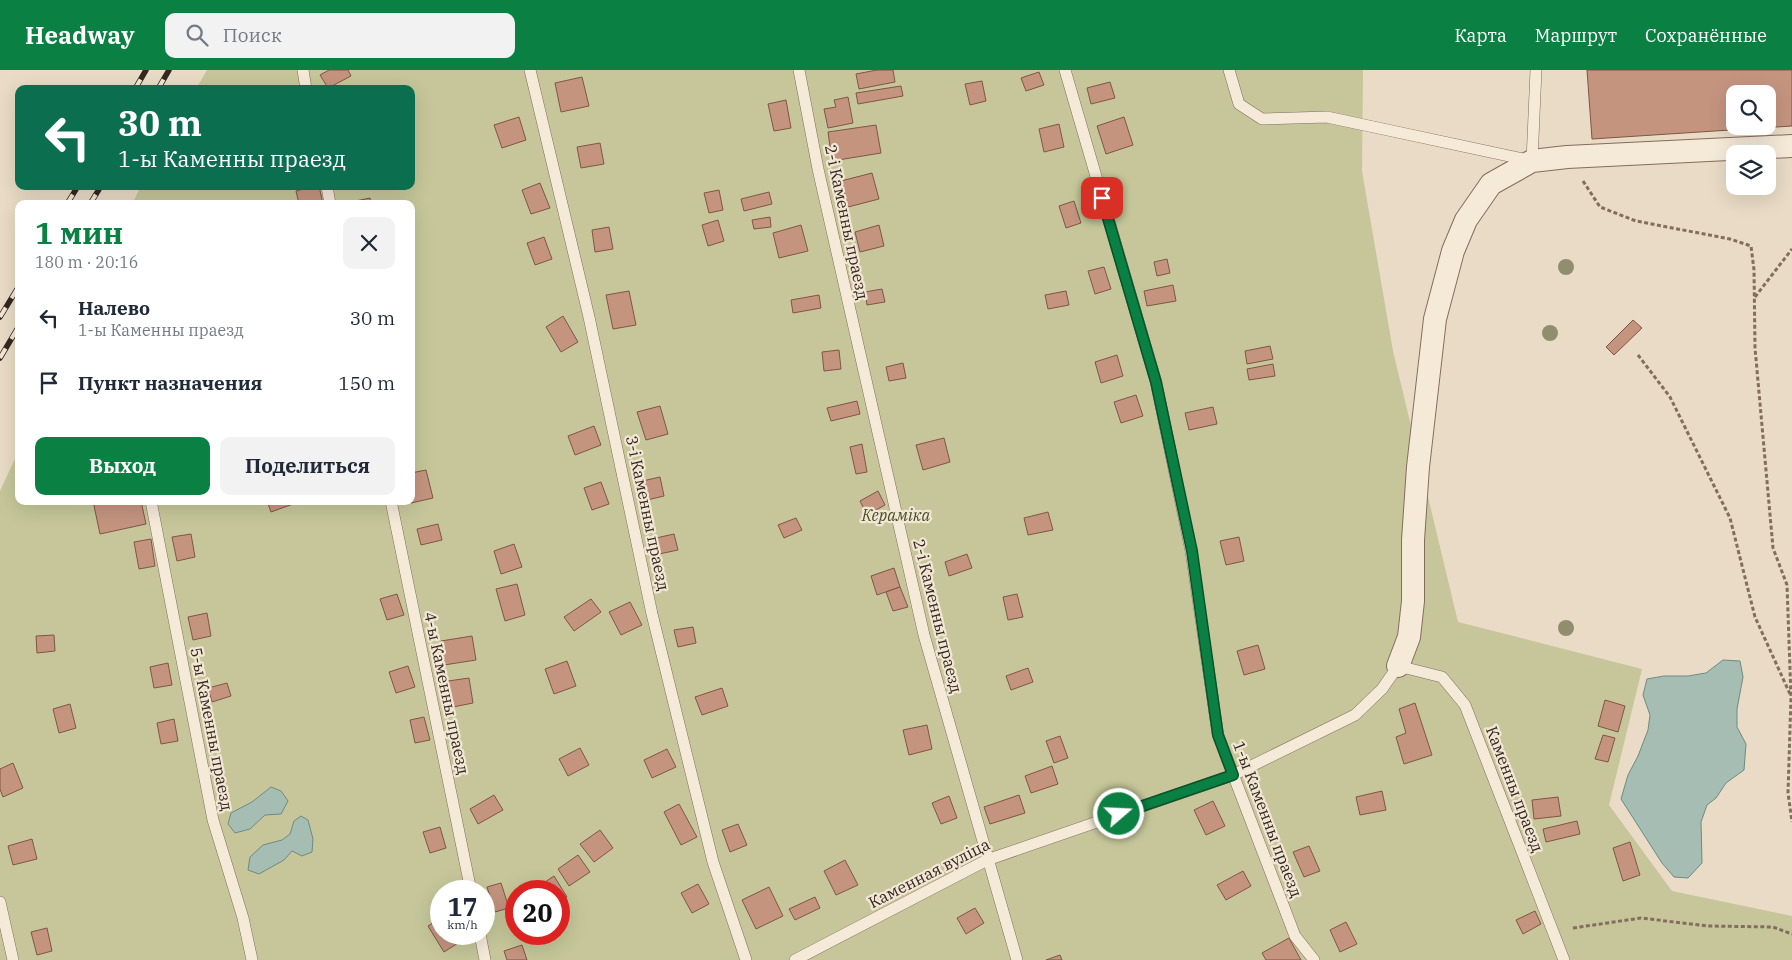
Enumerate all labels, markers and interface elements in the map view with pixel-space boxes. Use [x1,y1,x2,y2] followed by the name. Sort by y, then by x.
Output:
[165,13,515,58] search box
[25,19,135,51] text: Headway
[183,21,211,49] icon: search
[223,23,282,47] text: Поиск
[1454,24,1507,47] text: Карта
[1535,24,1617,47] text: Маршрут
[1645,24,1767,47] text: Сохранённые
[1726,85,1776,195] map controls
[1726,85,1776,135] button: search
[118,100,202,146] text: 30 m
[35,105,100,170] icon: left
[821,143,873,302] street label: 2-і Каменны праезд
[118,144,346,173] text: 1-ы Каменны праезд
[1726,145,1776,195] button: layers
[1081,177,1123,219] pin
[1088,184,1116,212] icon: arrive
[35,213,123,252] text: 1 мин
[343,217,395,269] button: close
[35,252,138,272] text: 180 m · 20:16
[78,296,150,320] text: Налево
[35,304,63,332] icon: left
[350,306,395,330] text: 30 m
[78,320,244,340] text: 1-ы Каменны праезд
[35,369,63,397] icon: arrive
[78,371,262,395] text: Пункт назначения
[338,371,395,395] text: 150 m
[622,434,674,593] street label: 3-і Каменны праезд
[35,437,210,495] button: Выход
[220,437,395,495] button: Поделиться
[861,505,930,525] park label: Кераміка
[909,537,967,695] street label: 2-і Каменны праезд
[420,610,474,776] street label: 4-ы Каменны праезд
[186,646,238,812] street label: 5-ы Каменны праезд
[1482,723,1548,855] street label: Каменны праезд
[1229,738,1307,900] street label: 1-ы Каменны праезд
[1092,787,1144,839] position arrow
[865,834,993,912] street label: Каменная вуліца
[505,880,570,945] speed limit sign: 20
[447,890,478,923] text: 17
[447,917,478,932] text: km/h

